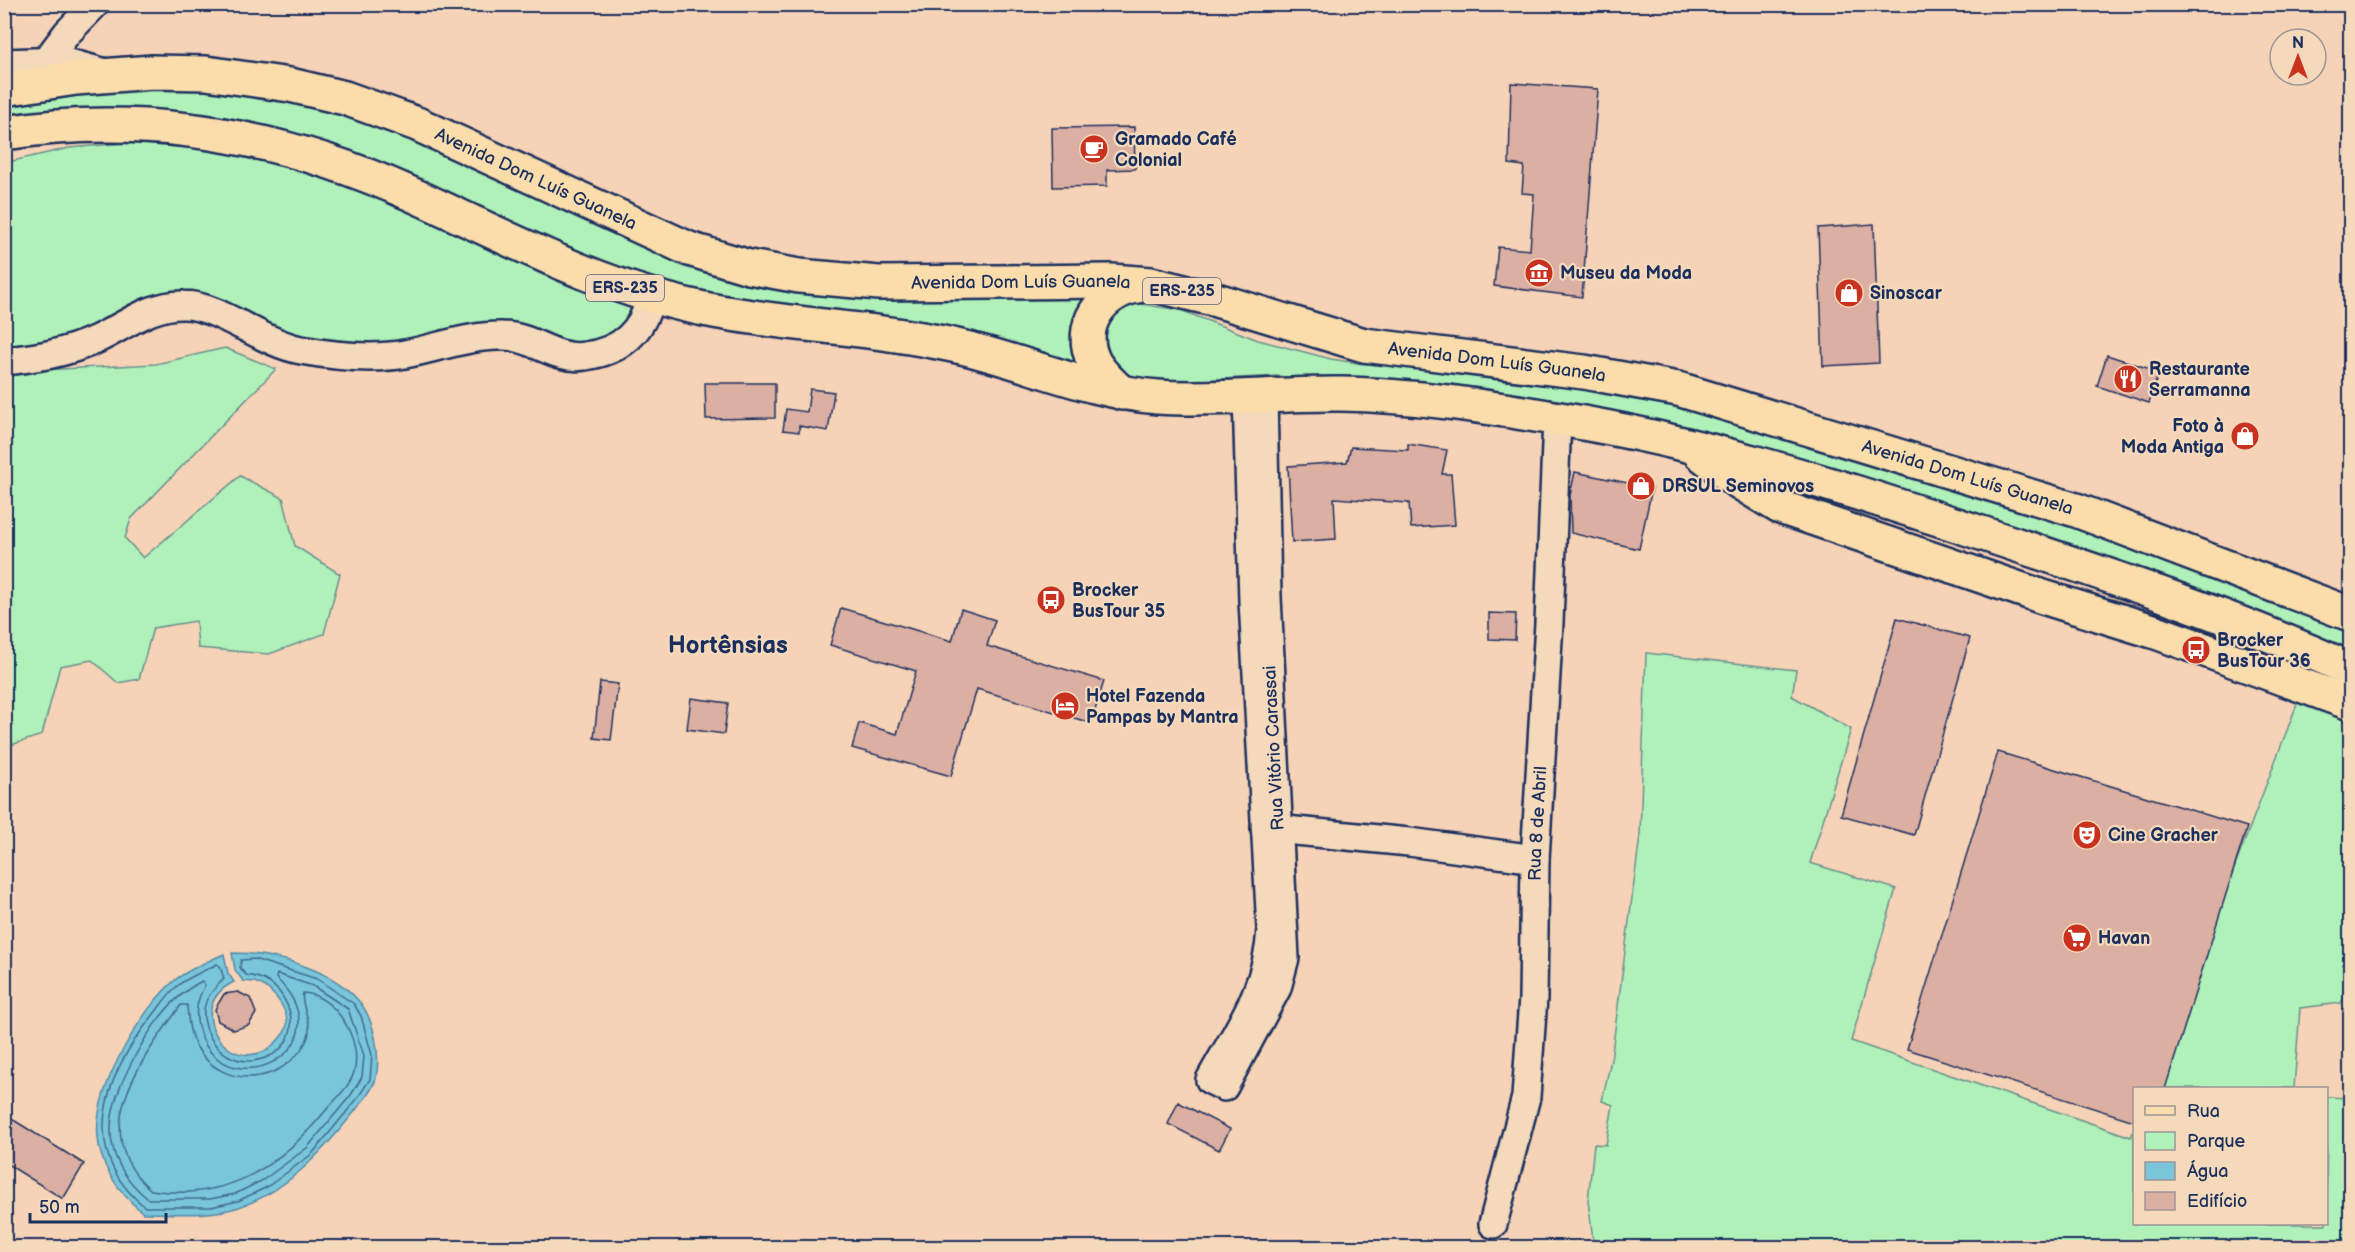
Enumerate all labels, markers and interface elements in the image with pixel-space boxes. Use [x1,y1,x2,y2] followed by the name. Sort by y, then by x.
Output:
[2268,27,2328,87] north arrow
[2292,34,2304,53] text: N
[432,123,640,234] street label: Avenida Dom Luís Guanela
[1115,129,1237,171] place label: Gramado Café Colonial
[1078,133,1110,165] cafe icon: Gramado Café Colonial
[1523,257,1555,289] museum icon: Museu da Moda
[1560,263,1692,284] place label: Museu da Moda
[911,270,1131,293] street label: Avenida Dom Luís Guanela
[586,275,664,301] road number: ERS-235
[1833,277,1865,309] shop icon: Sinoscar
[1143,278,1221,304] road number: ERS-235
[1870,283,1943,304] place label: Sinoscar
[1387,338,1608,386] street label: Avenida Dom Luís Guanela
[2149,359,2251,401] place label: Restaurante Serramanna
[2112,363,2144,395] restaurant icon: Restaurante Serramanna
[2121,416,2224,458] place label: Foto à Moda Antiga
[2229,420,2261,452] shop icon: Foto à Moda Antiga
[1860,435,2076,519] street label: Avenida Dom Luís Guanela
[1625,470,1657,502] shop icon: DRSUL Seminovos
[1662,476,1814,497] place label: DRSUL Seminovos
[1072,580,1165,622] place label: Brocker BusTour 35
[1035,584,1067,616] bus stop icon: Brocker BusTour 35
[2217,630,2311,672] place label: Brocker BusTour 36
[668,631,788,660] district label: Hortênsias
[2180,634,2212,666] bus stop icon: Brocker BusTour 36
[1259,665,1289,831] street label: Rua Vitório Carassai
[1086,686,1239,728] place label: Hotel Fazenda Pampas by Mantra
[1049,690,1081,722] hotel icon: Hotel Fazenda Pampas by Mantra
[1524,765,1551,881] street label: Rua 8 de Abril
[2071,819,2103,851] theatre icon: Cine Gracher
[2108,825,2219,846] place label: Cine Gracher
[2061,922,2093,954] supermarket icon: Havan
[2098,928,2150,949] place label: Havan
[2133,1087,2328,1225] legend
[2187,1101,2220,1122] text: Rua
[2187,1131,2245,1152] text: Parque
[2187,1159,2228,1182] text: Água
[30,1186,166,1224] scale bar
[2187,1191,2247,1212] text: Edifício
[39,1197,80,1218] text: 50 m

